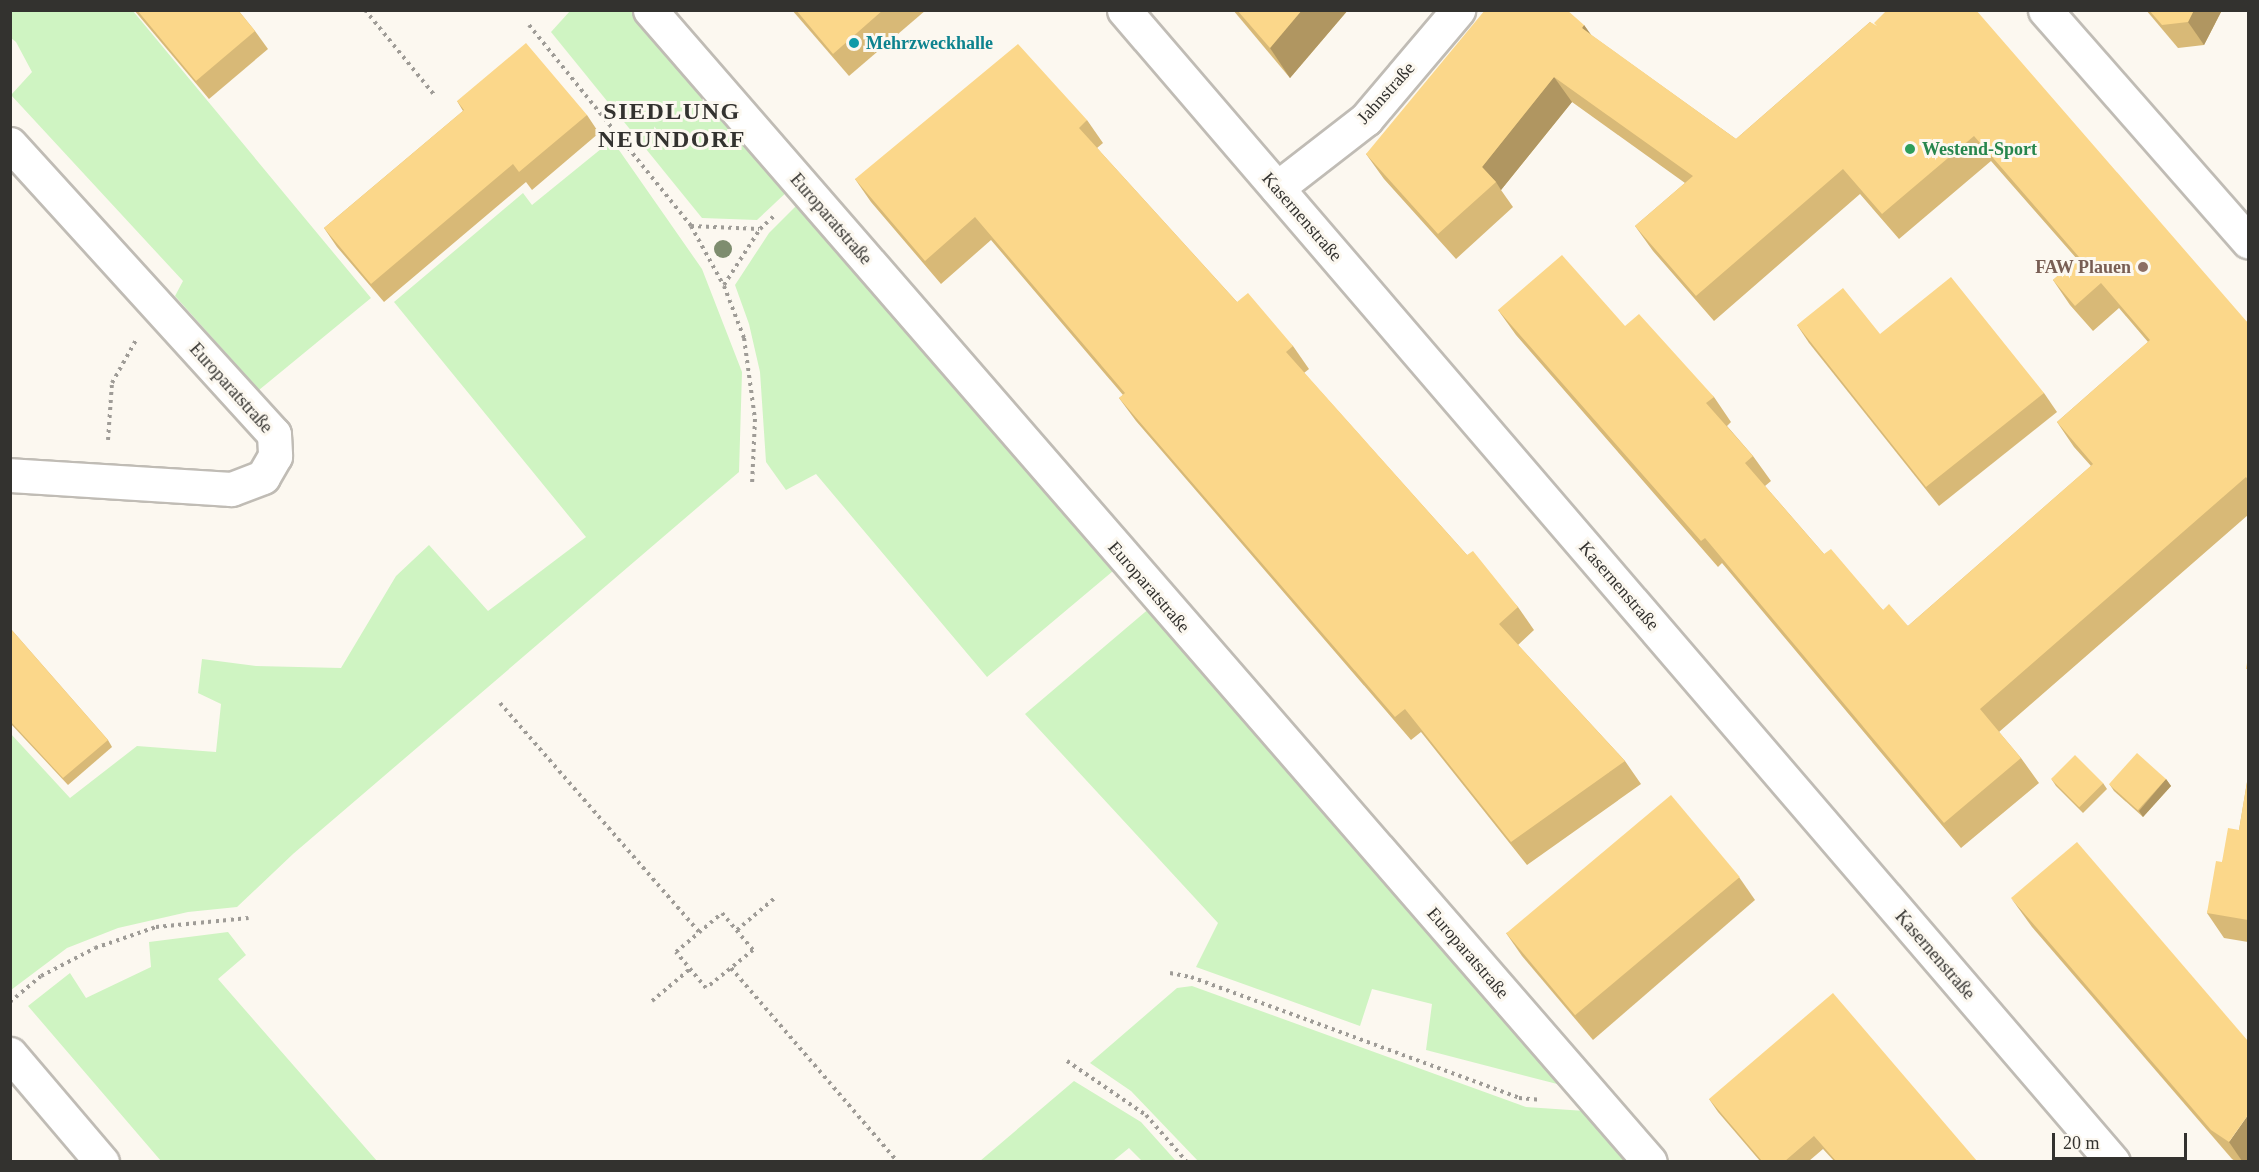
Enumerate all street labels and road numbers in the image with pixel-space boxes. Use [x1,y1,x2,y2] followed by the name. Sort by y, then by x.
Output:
[1353,58,1419,128] street label: Jahnstraße
[1257,168,1347,266] street label: Kasernenstraße
[785,169,877,269] street label: Europaratstraße
[185,338,277,438] street label: Europaratstraße
[1103,537,1195,637] street label: Europaratstraße
[1574,537,1664,635] street label: Kasernenstraße
[1422,903,1514,1003] street label: Europaratstraße
[1890,906,1980,1004] street label: Kasernenstraße

